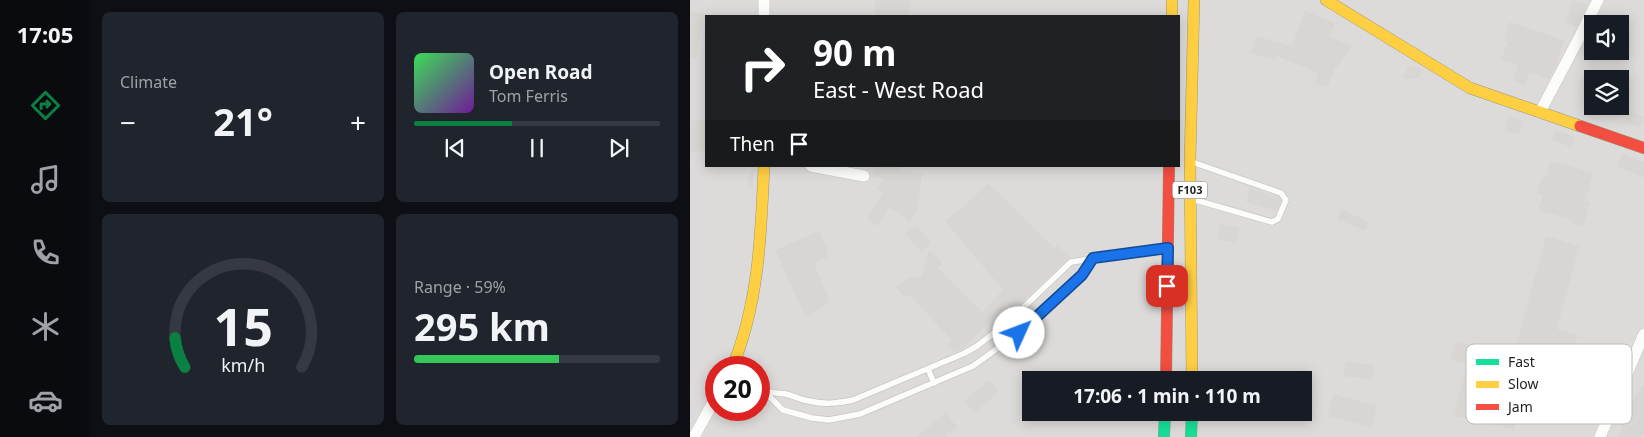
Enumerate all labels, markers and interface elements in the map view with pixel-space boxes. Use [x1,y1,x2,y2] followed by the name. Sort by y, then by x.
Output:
[1584,15,1629,115] map controls
[1584,15,1629,60] button: sound
[17,19,73,49] text: 17:05
[813,29,896,76] text: 90 m
[730,35,795,100] icon: right
[489,59,592,85] text: Open Road
[1584,70,1629,115] button: layers
[120,71,177,93] text: Climate
[813,74,984,104] text: East - West Road
[489,85,568,107] text: Tom Ferris
[28,88,63,123] icon: directions
[213,95,273,147] text: 21°
[120,103,136,141] text: −
[350,103,366,141] text: +
[785,130,813,158] icon: arrive
[730,131,775,157] text: Then
[441,134,469,162] icon: previous
[523,134,551,162] icon: pause
[605,134,633,162] icon: next
[28,162,63,197] icon: music
[1172,182,1208,198] road number: F103
[28,235,63,270] icon: phone
[1146,265,1188,307] pin
[1153,272,1181,300] icon: arrive
[414,276,506,298] text: Range · 59%
[213,290,273,361] text: 15
[414,300,550,352] text: 295 km
[992,306,1044,358] position arrow
[28,309,63,344] icon: climate
[1466,344,1632,424] legend
[1508,352,1535,371] text: Fast
[221,353,265,377] text: km/h
[705,356,770,421] speed limit sign: 20
[1508,374,1539,393] text: Slow
[28,383,63,418] icon: car
[1073,383,1261,409] text: 17:06 · 1 min · 110 m
[1506,397,1533,416] text: Jam

